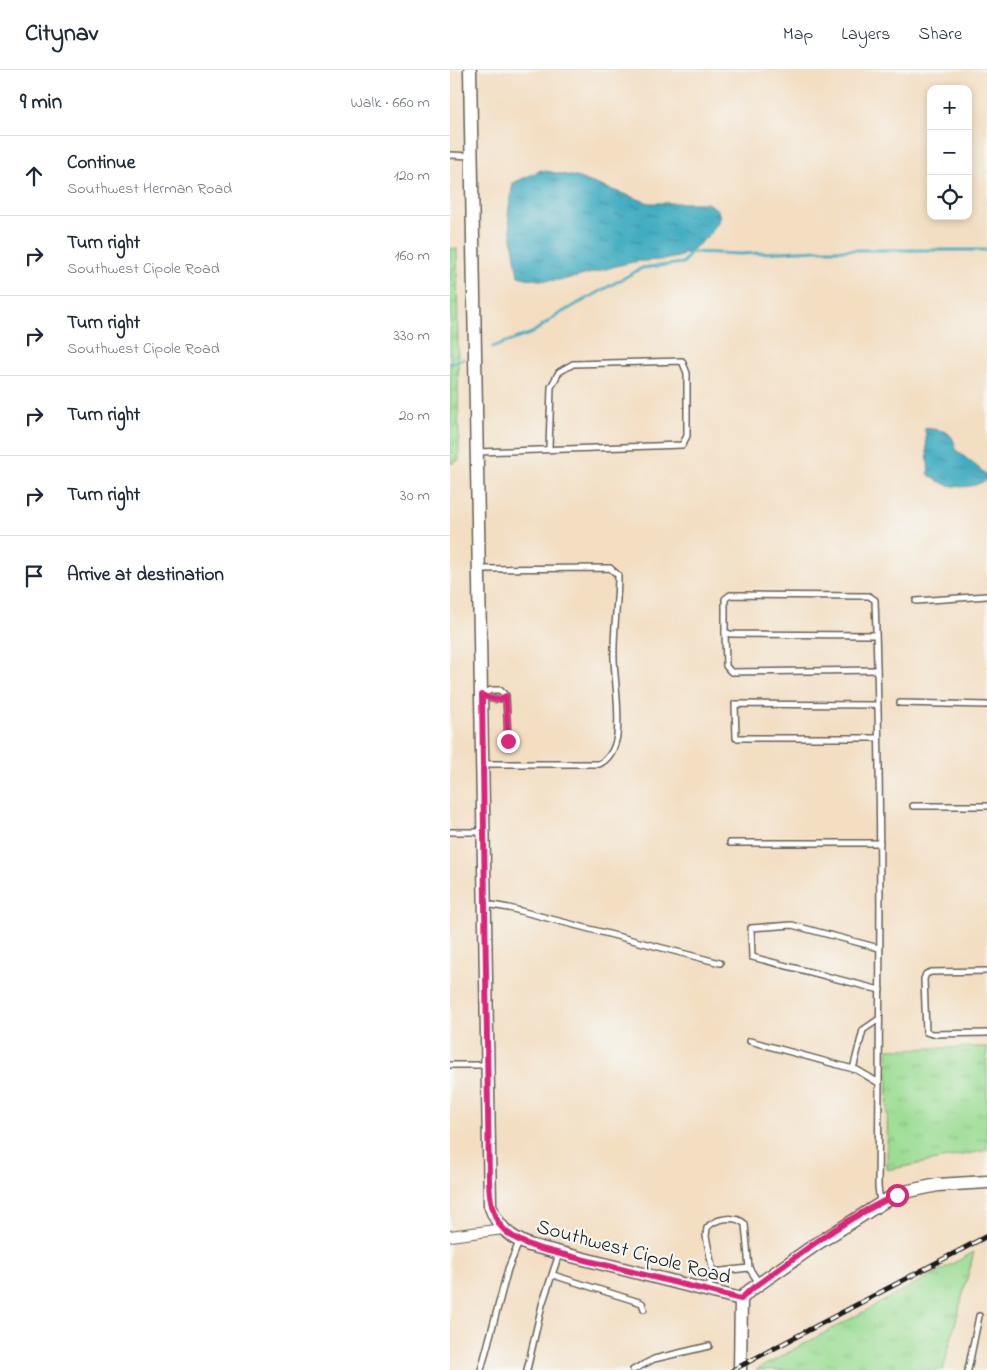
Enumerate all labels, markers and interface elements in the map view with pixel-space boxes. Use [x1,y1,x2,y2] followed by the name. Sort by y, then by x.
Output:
[25,17,98,52] text: Citynav
[783,22,813,48] text: Map
[841,22,891,48] text: Layers
[919,22,962,48] text: Share
[927,85,972,220] map controls
[927,85,972,130] button: +
[20,88,62,118] text: 9 min
[350,91,430,115] text: Walk · 660 m
[927,130,972,175] button: −
[67,150,135,177] text: Continue
[20,162,48,190] icon: ahead
[394,164,430,188] text: 120 m
[927,175,972,220] button: locate
[67,177,232,201] text: Southwest Herman Road
[67,230,140,257] text: Turn right
[20,242,48,270] icon: right
[395,244,430,268] text: 160 m
[67,257,220,281] text: Southwest Cipole Road
[67,310,140,337] text: Turn right
[20,322,48,350] icon: right
[393,324,430,348] text: 330 m
[67,337,220,361] text: Southwest Cipole Road
[20,402,48,430] icon: right
[67,402,140,429] text: Turn right
[399,404,430,428] text: 20 m
[20,482,48,510] icon: right
[67,482,140,509] text: Turn right
[400,484,430,508] text: 30 m
[20,562,48,590] icon: arrive
[67,562,224,589] text: Arrive at destination
[497,730,520,753] route end
[886,1184,909,1207] route start
[533,1213,734,1293] street label: Southwest Cipole Road

